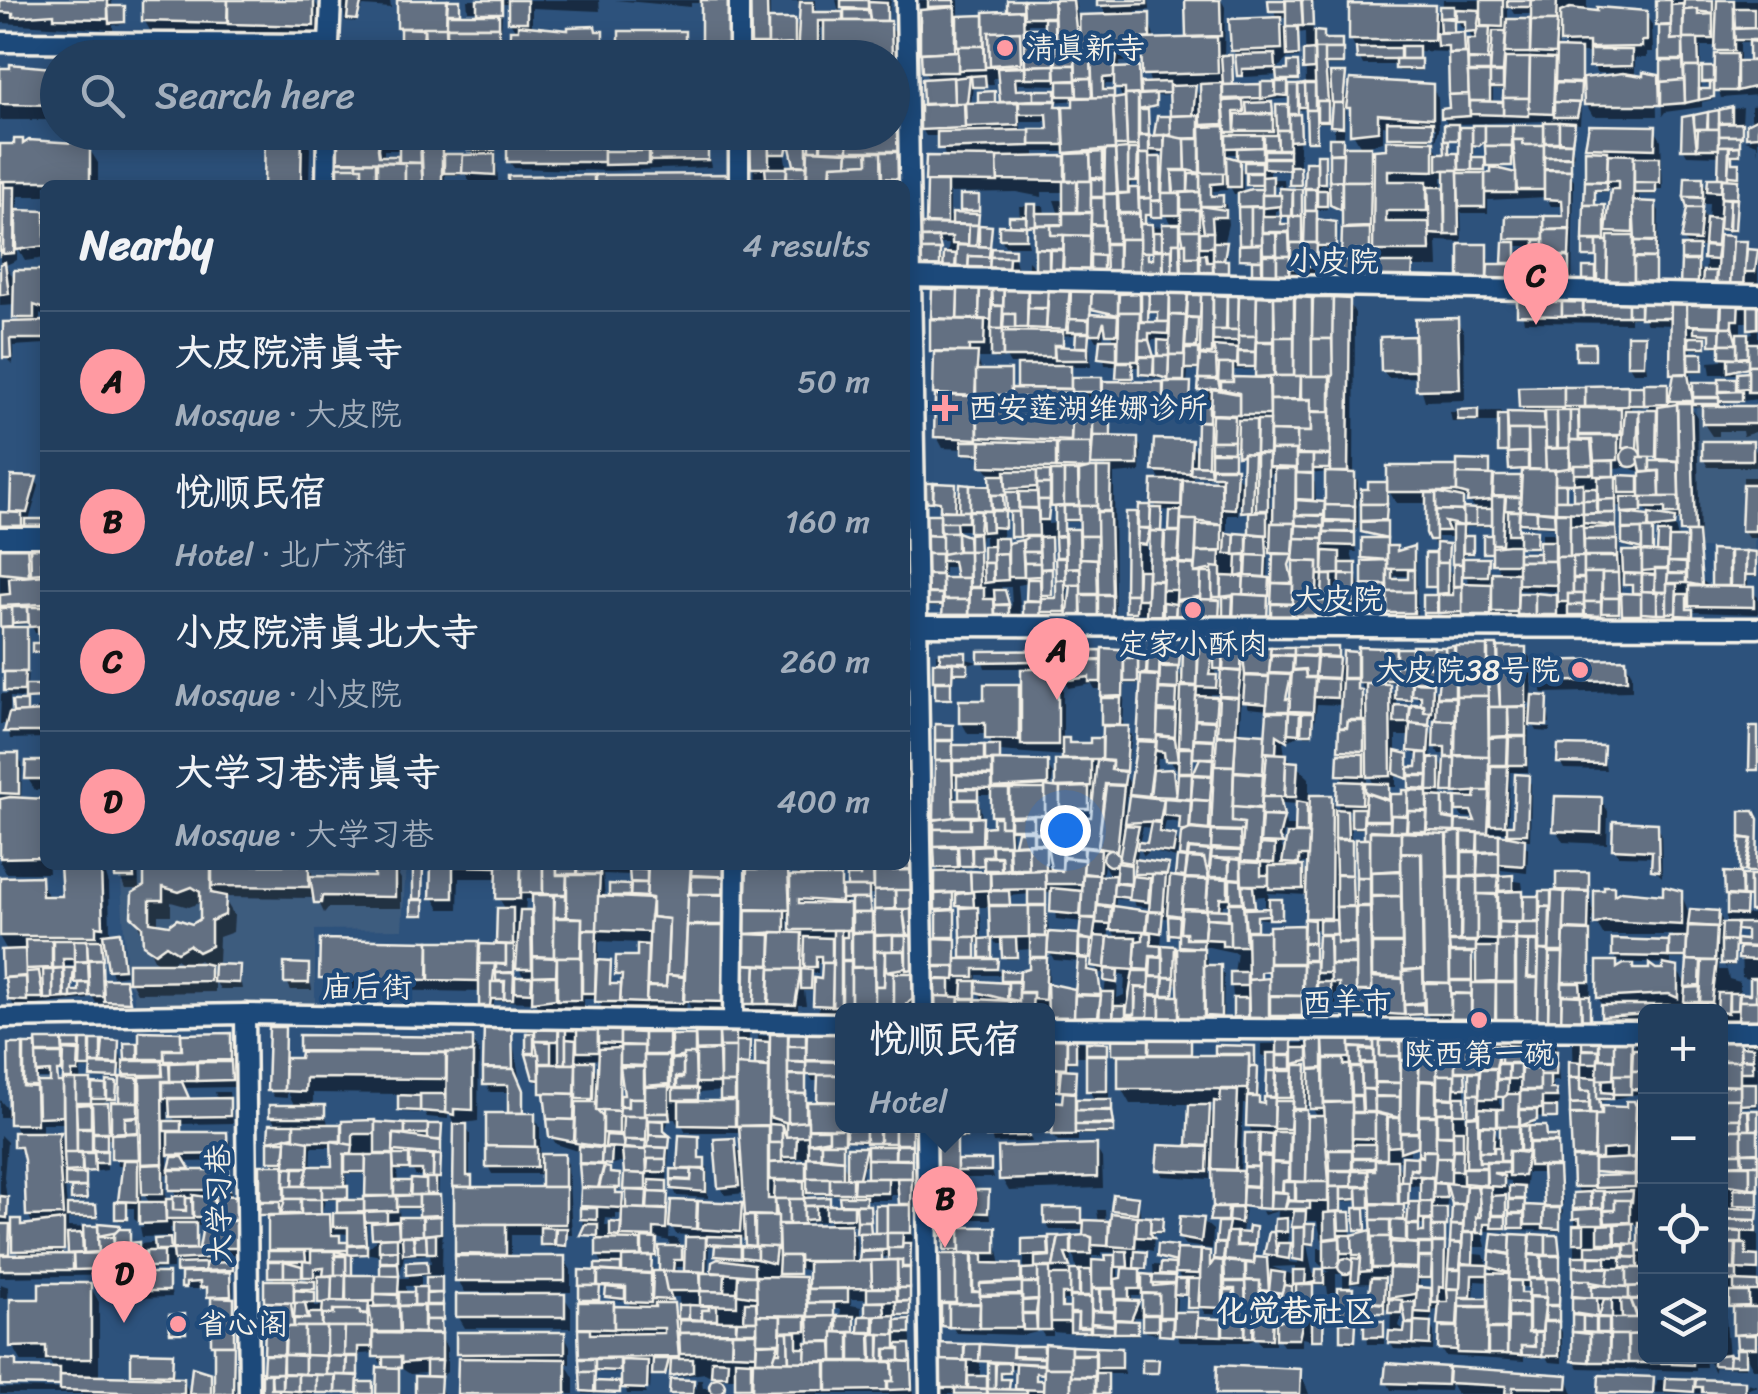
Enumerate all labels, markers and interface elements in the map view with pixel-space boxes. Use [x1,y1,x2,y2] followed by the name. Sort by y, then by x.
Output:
[1025,21,1145,75] place label: 清真新寺
[994,37,1016,59] marker: 清真新寺
[40,40,910,150] search box
[155,62,355,129] text: Search here
[75,68,130,123] icon: search
[80,208,213,282] text: Nearby
[742,217,870,274] text: 4 results
[1289,233,1379,289] street label: 小皮院
[1504,242,1568,325] pin: C
[175,319,403,386] text: 大皮院清真寺
[102,353,123,410] text: A
[797,353,870,410] text: 50 m
[968,381,1208,435] place label: 西安莲湖维娜诊所
[175,386,401,443] text: Mosque · 大皮院
[932,395,958,421] marker: 西安莲湖维娜诊所
[175,459,327,526] text: 悦顺民宿
[102,493,123,550] text: B
[785,493,870,550] text: 160 m
[175,526,407,583] text: Hotel · 北广济街
[1293,572,1383,626] street label: 大皮院
[175,599,479,666] text: 小皮院清真北大寺
[1182,599,1204,621] marker: 定家小酥肉
[1118,617,1268,671] place label: 定家小酥肉
[1024,618,1090,700] pin: A
[103,633,122,690] text: C
[780,633,870,690] text: 260 m
[1375,643,1560,697] place label: 大皮院38号院
[1569,659,1591,681] marker: 大皮院38号院
[175,666,401,723] text: Mosque · 小皮院
[175,739,441,806] text: 大学习巷清真寺
[103,773,122,830] text: D
[777,773,870,830] text: 400 m
[1040,805,1091,856] your location
[175,806,433,863] text: Mosque · 大学习巷
[322,960,412,1014] street label: 庙后街
[1302,976,1392,1030] street label: 西羊市
[835,1003,1055,1133] popup
[1638,1004,1728,1364] map controls
[1638,1004,1728,1094] button: +
[869,1006,1021,1073] text: 悦顺民宿
[1468,1009,1490,1031] marker: 陕西第一碗
[1404,1027,1554,1081] place label: 陕西第一碗
[869,1073,947,1130] text: Hotel
[1638,1094,1728,1184] button: −
[191,1144,247,1264] street label: 大学习巷
[912,1166,978,1248] pin: B
[1638,1184,1728,1274] button: locate
[92,1240,156,1323] pin: D
[1638,1274,1728,1364] button: layers
[1216,1283,1376,1340] district label: 化觉巷社区
[198,1297,288,1351] place label: 省心阁
[167,1313,189,1335] marker: 省心阁

